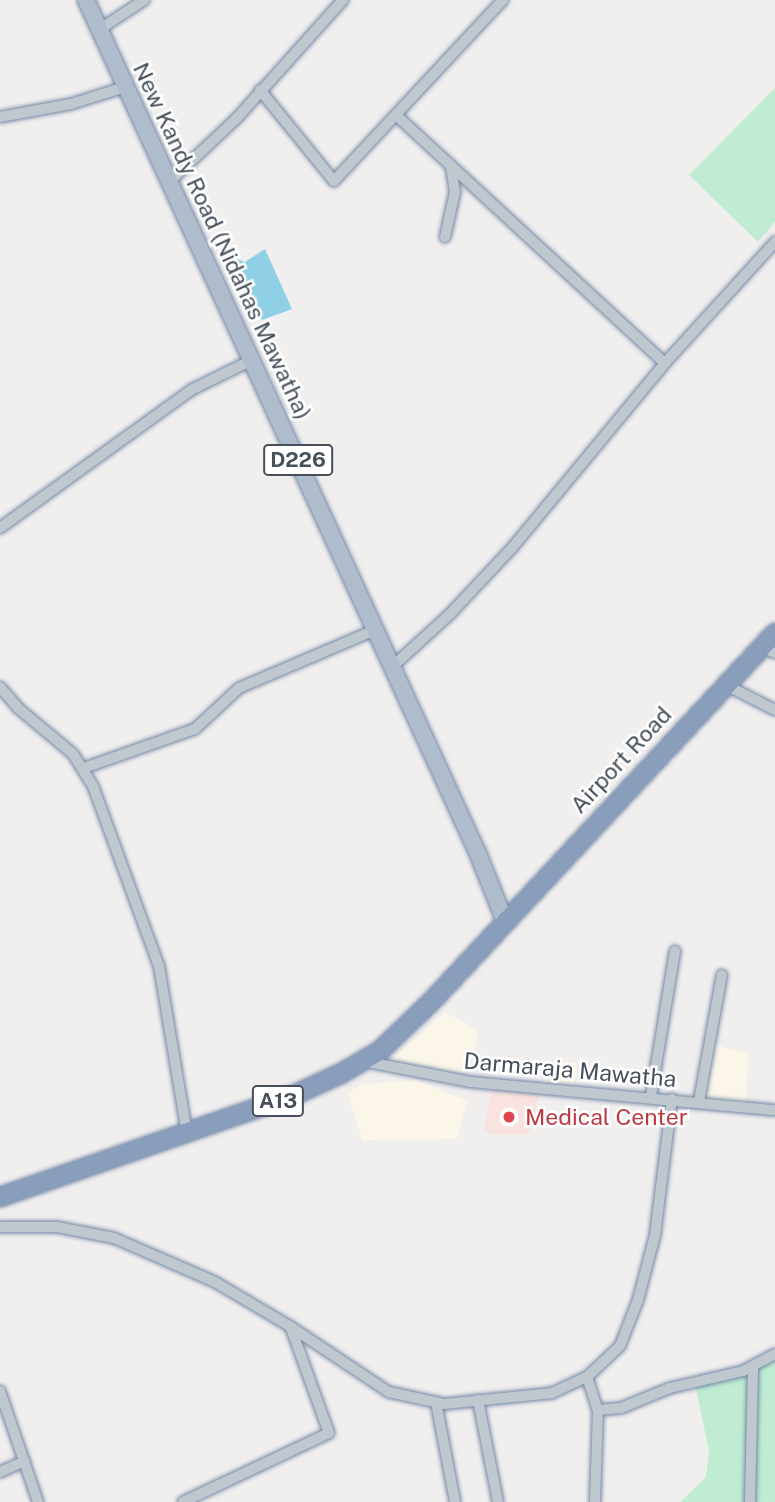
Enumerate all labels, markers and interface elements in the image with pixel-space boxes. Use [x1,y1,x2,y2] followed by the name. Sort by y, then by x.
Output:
[127,58,317,424] street label: New Kandy Road (Nidahas Mawatha)
[263,442,333,477] road number: D226
[565,701,677,819] street label: Airport Road
[463,1047,677,1093] street label: Darmaraja Mawatha
[252,1084,304,1118] road number: A13
[525,1103,688,1131] place label: Medical Center
[499,1107,519,1127] marker: Medical Center

